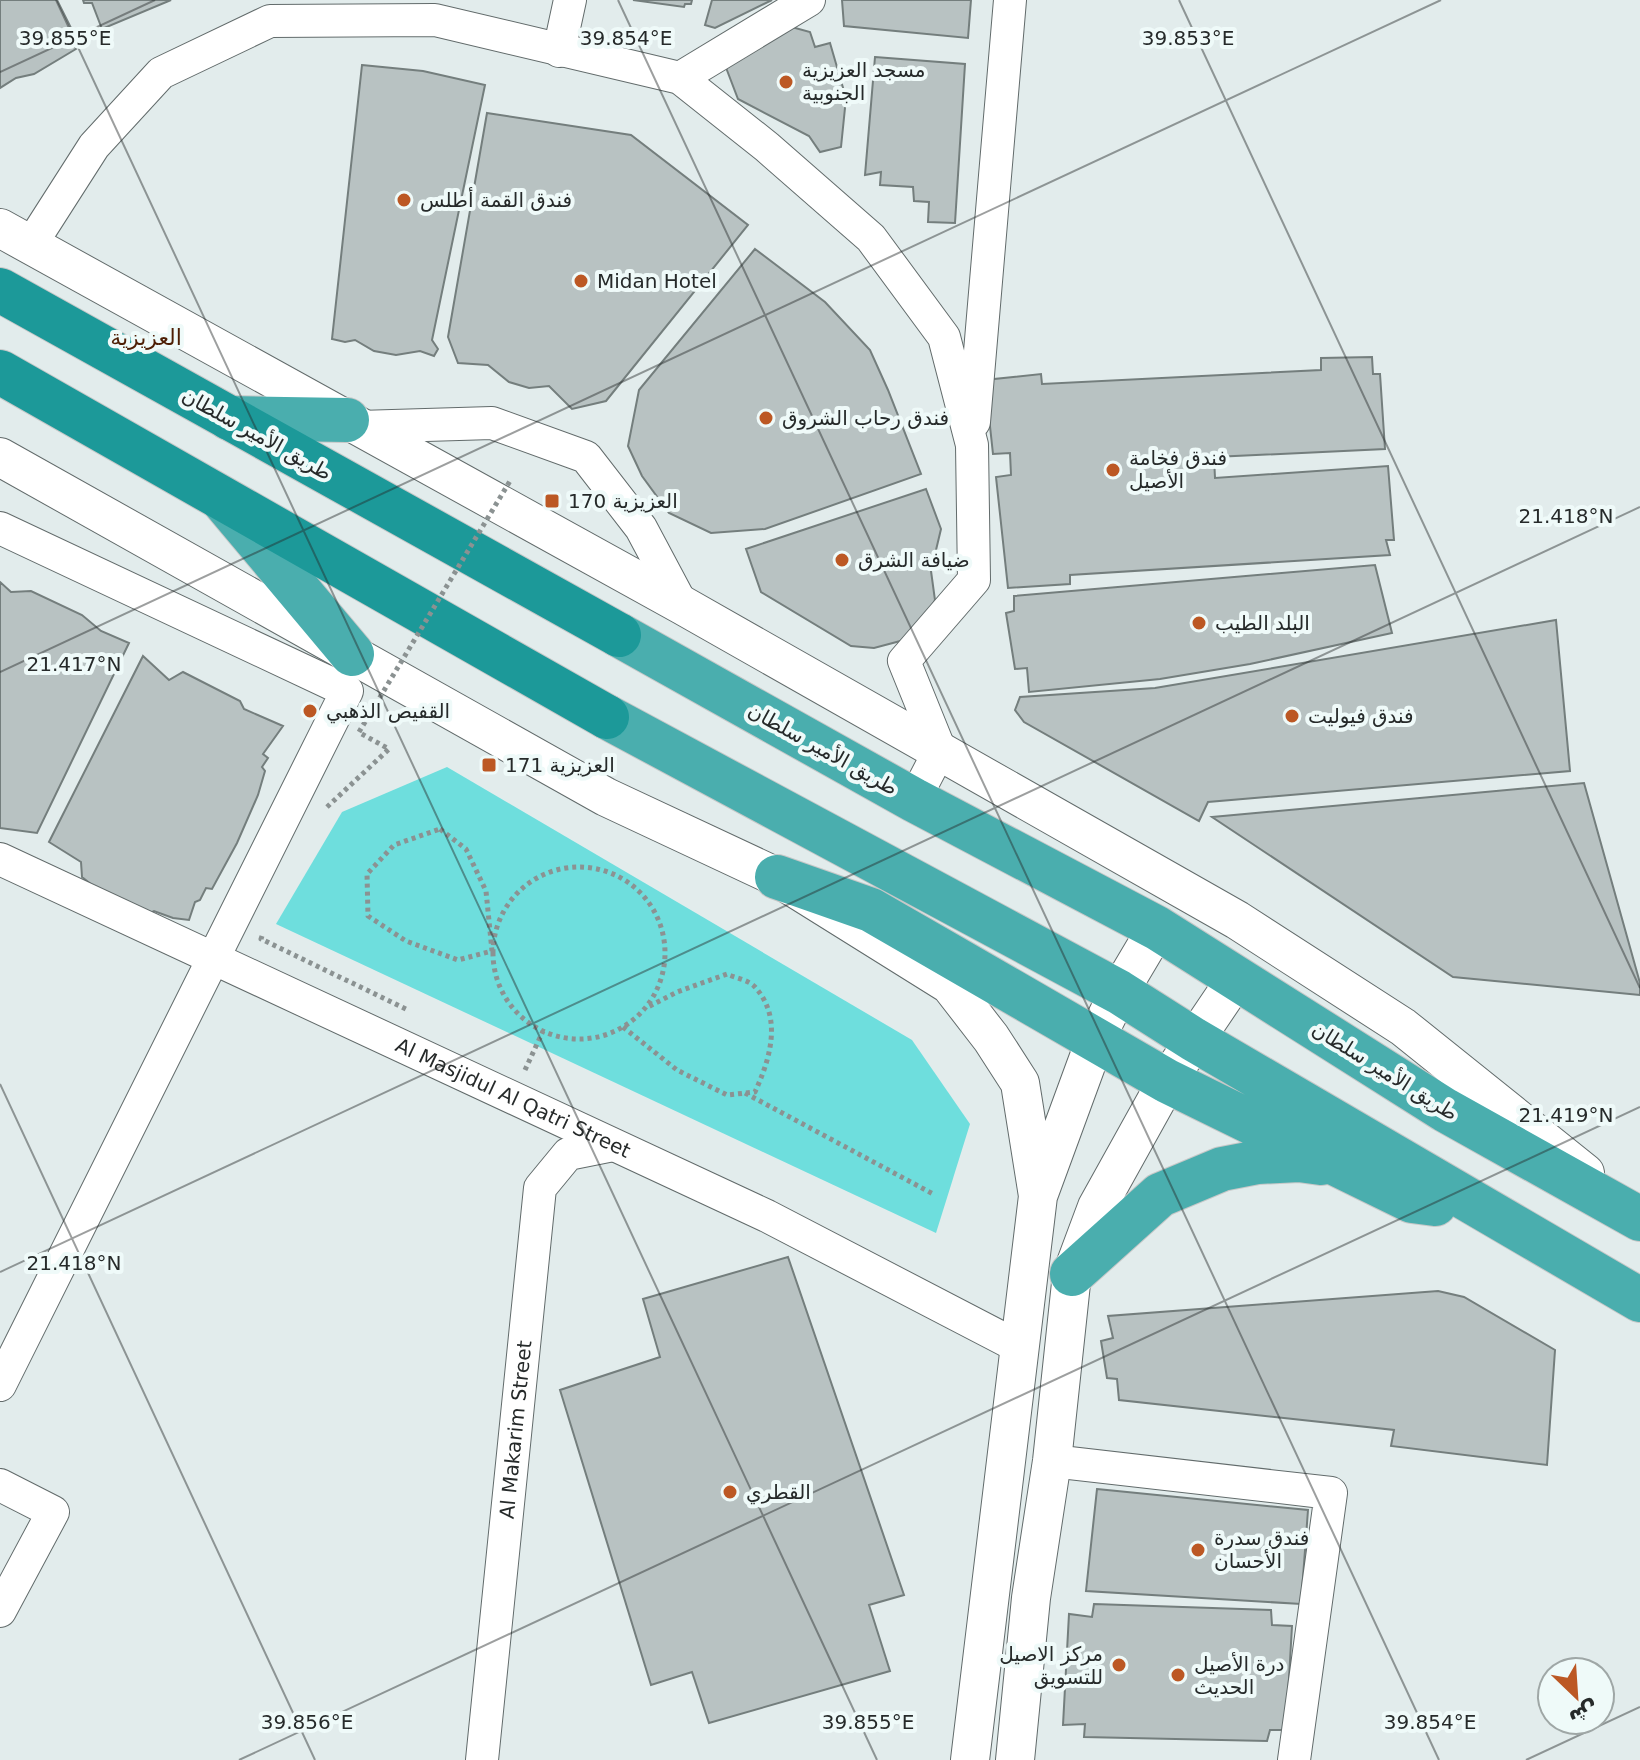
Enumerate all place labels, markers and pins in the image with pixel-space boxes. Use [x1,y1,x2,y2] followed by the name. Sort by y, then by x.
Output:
[802,58,926,105] place label: مسجد العزيزية الجنوبية
[777,73,795,91] marker: مسجد العزيزية الجنوبية
[420,187,572,212] place label: فندق القمة أطلس
[395,191,413,209] marker: فندق القمة أطلس
[597,269,717,293] place label: Midan Hotel
[572,272,590,290] marker: Midan Hotel
[782,406,949,430] place label: فندق رحاب الشروق
[757,409,775,427] marker: فندق رحاب الشروق
[1129,446,1227,493] place label: فندق فخامة الأصيل
[1104,461,1122,479] marker: فندق فخامة الأصيل
[568,489,678,513] place label: العزيزية 170
[543,492,561,510] marker: العزيزية 170
[858,548,970,572] place label: ضيافة الشرق
[833,551,851,569] marker: ضيافة الشرق
[1215,611,1310,635] place label: البلد الطيب
[1190,614,1208,632] marker: البلد الطيب
[326,699,450,724] place label: القفيص الذهبي
[301,702,319,720] marker: القفيص الذهبي
[1308,704,1414,728] place label: فندق فيوليت
[1283,707,1301,725] marker: فندق فيوليت
[505,753,615,777] place label: العزيزية 171
[480,756,498,774] marker: العزيزية 171
[746,1480,811,1505] place label: القطري
[721,1483,739,1501] marker: القطري
[1214,1526,1309,1573] place label: فندق سدرة الأحسان
[1189,1541,1207,1559] marker: فندق سدرة الأحسان
[999,1642,1103,1689] place label: مركز الاصيل للتسويق
[1194,1652,1285,1699] place label: درة الأصيل الحديث
[1110,1656,1128,1674] marker: مركز الاصيل للتسويق
[1169,1666,1187,1684] marker: درة الأصيل الحديث

